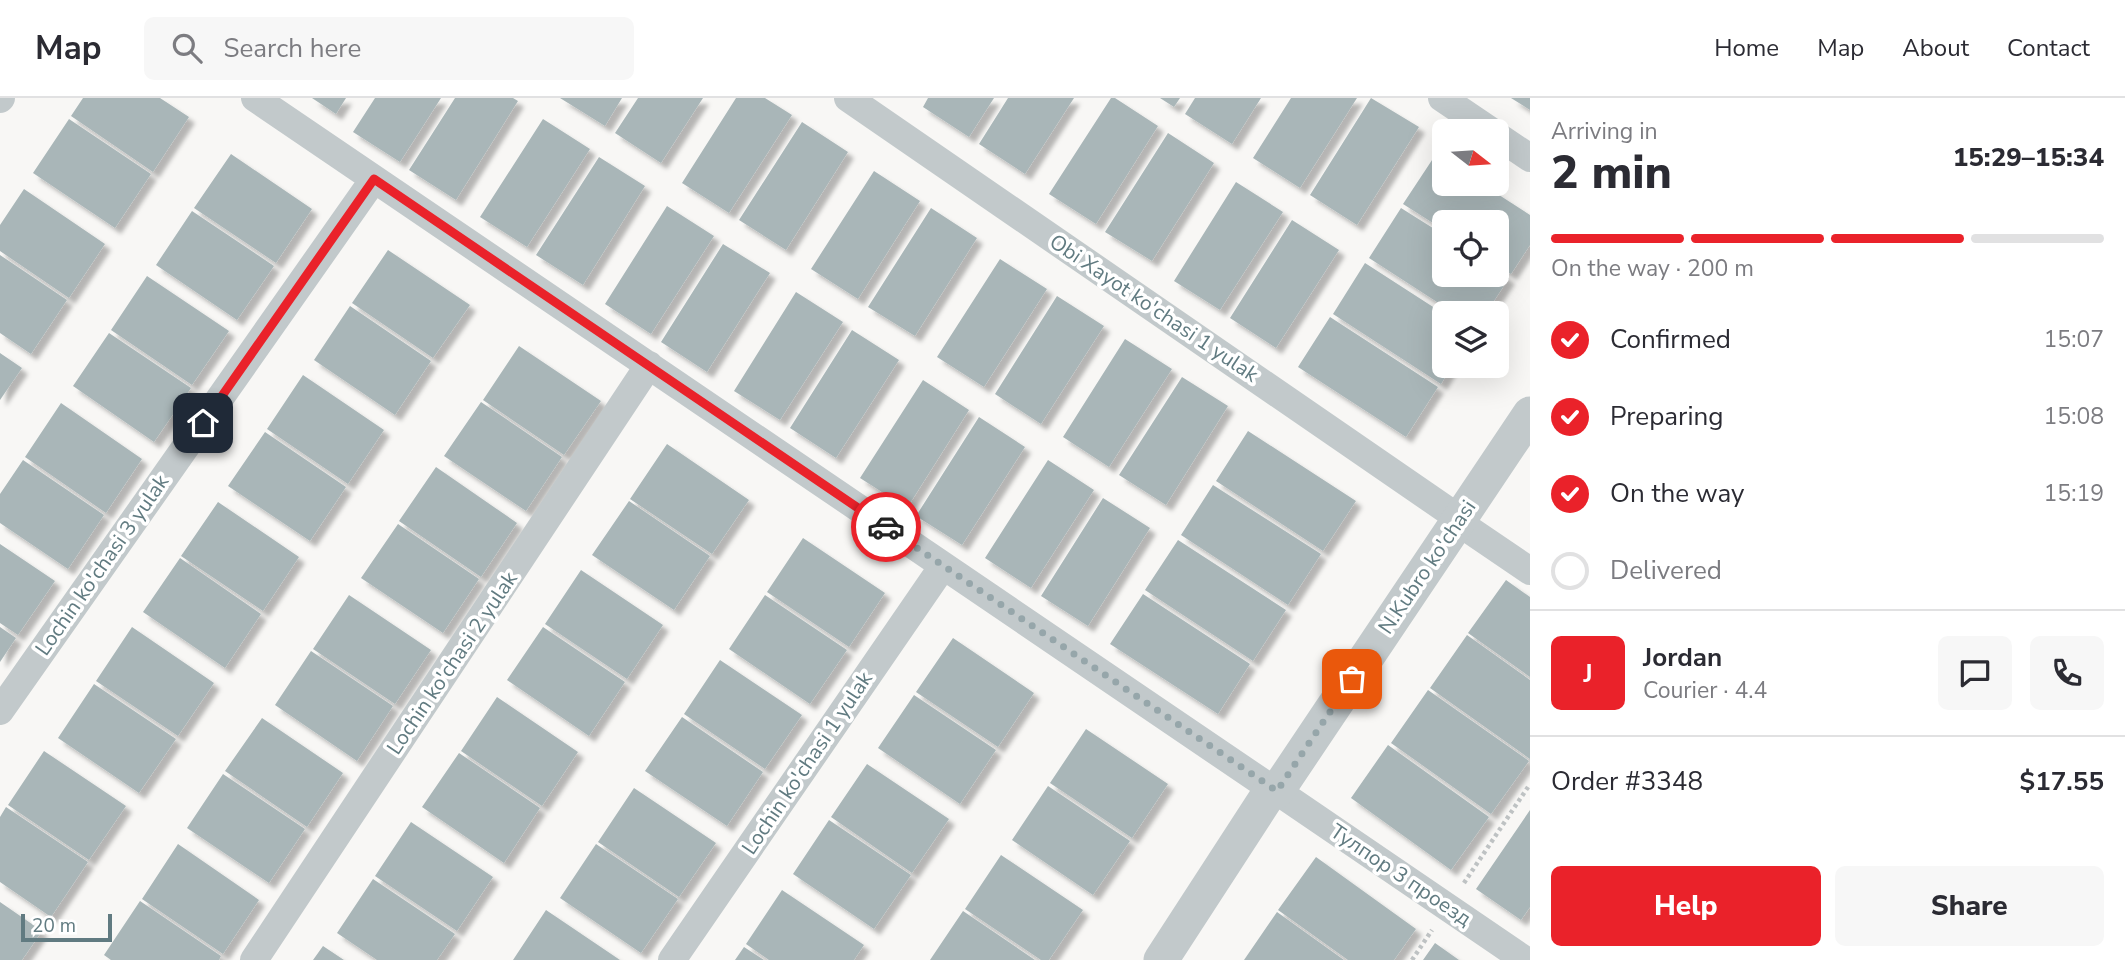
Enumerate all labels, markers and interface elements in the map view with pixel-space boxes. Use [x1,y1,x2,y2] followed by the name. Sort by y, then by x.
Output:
[144,17,634,80] search box
[35,26,102,71] text: Map
[168,29,206,67] icon: search
[224,31,361,66] text: Search here
[1714,32,1779,64] text: Home
[1817,32,1864,64] text: Map
[1902,32,1969,64] text: About
[2007,32,2090,64] text: Contact
[1551,116,1658,147] text: Arriving in
[1432,119,1508,196] north arrow
[1432,119,1509,378] map controls
[1953,140,2104,175] text: 15:29–15:34
[1551,141,1672,204] text: 2 min
[1432,210,1509,287] button: locate
[1044,228,1264,389] street label: Obi Xayot ko'chasi 1 yulak
[1551,253,1754,284] text: On the way · 200 m
[1432,301,1509,378] button: layers
[1551,321,1589,359] icon: check
[1610,322,1731,357] text: Confirmed
[2044,324,2104,355] text: 15:07
[173,393,233,453] pin
[1551,398,1589,436] icon: check
[1610,399,1723,434] text: Preparing
[2044,401,2104,432] text: 15:08
[184,404,222,442] icon: home
[29,469,175,661] street label: Lochin ko'chasi 3 yulak
[1551,475,1589,513] icon: check
[1610,476,1744,511] text: On the way
[2044,478,2104,509] text: 15:19
[851,492,921,562] courier
[1372,494,1482,640] street label: N.Kubro ko'chasi
[867,508,905,546] icon: car
[1610,553,1722,588] text: Delivered
[380,566,524,760] street label: Lochin ko'chasi 2 yulak
[1938,636,2012,710] button: chat
[2030,636,2104,710] button: phone
[1643,640,1722,675] text: Jordan
[1322,649,1382,709] pin
[1583,656,1593,691] text: J
[1333,660,1371,698] icon: bag
[735,666,879,860] street label: Lochin ko'chasi 1 yulak
[1643,675,1767,706] text: Courier · 4.4
[1551,764,1703,799] text: Order #3348
[2020,764,2104,799] text: $17.55
[1325,817,1477,933] street label: Тулпор 3 проезд
[1551,866,1821,946] button: Help
[1835,866,2104,946] button: Share
[21,911,112,943] scale bar
[32,913,76,939] text: 20 m

